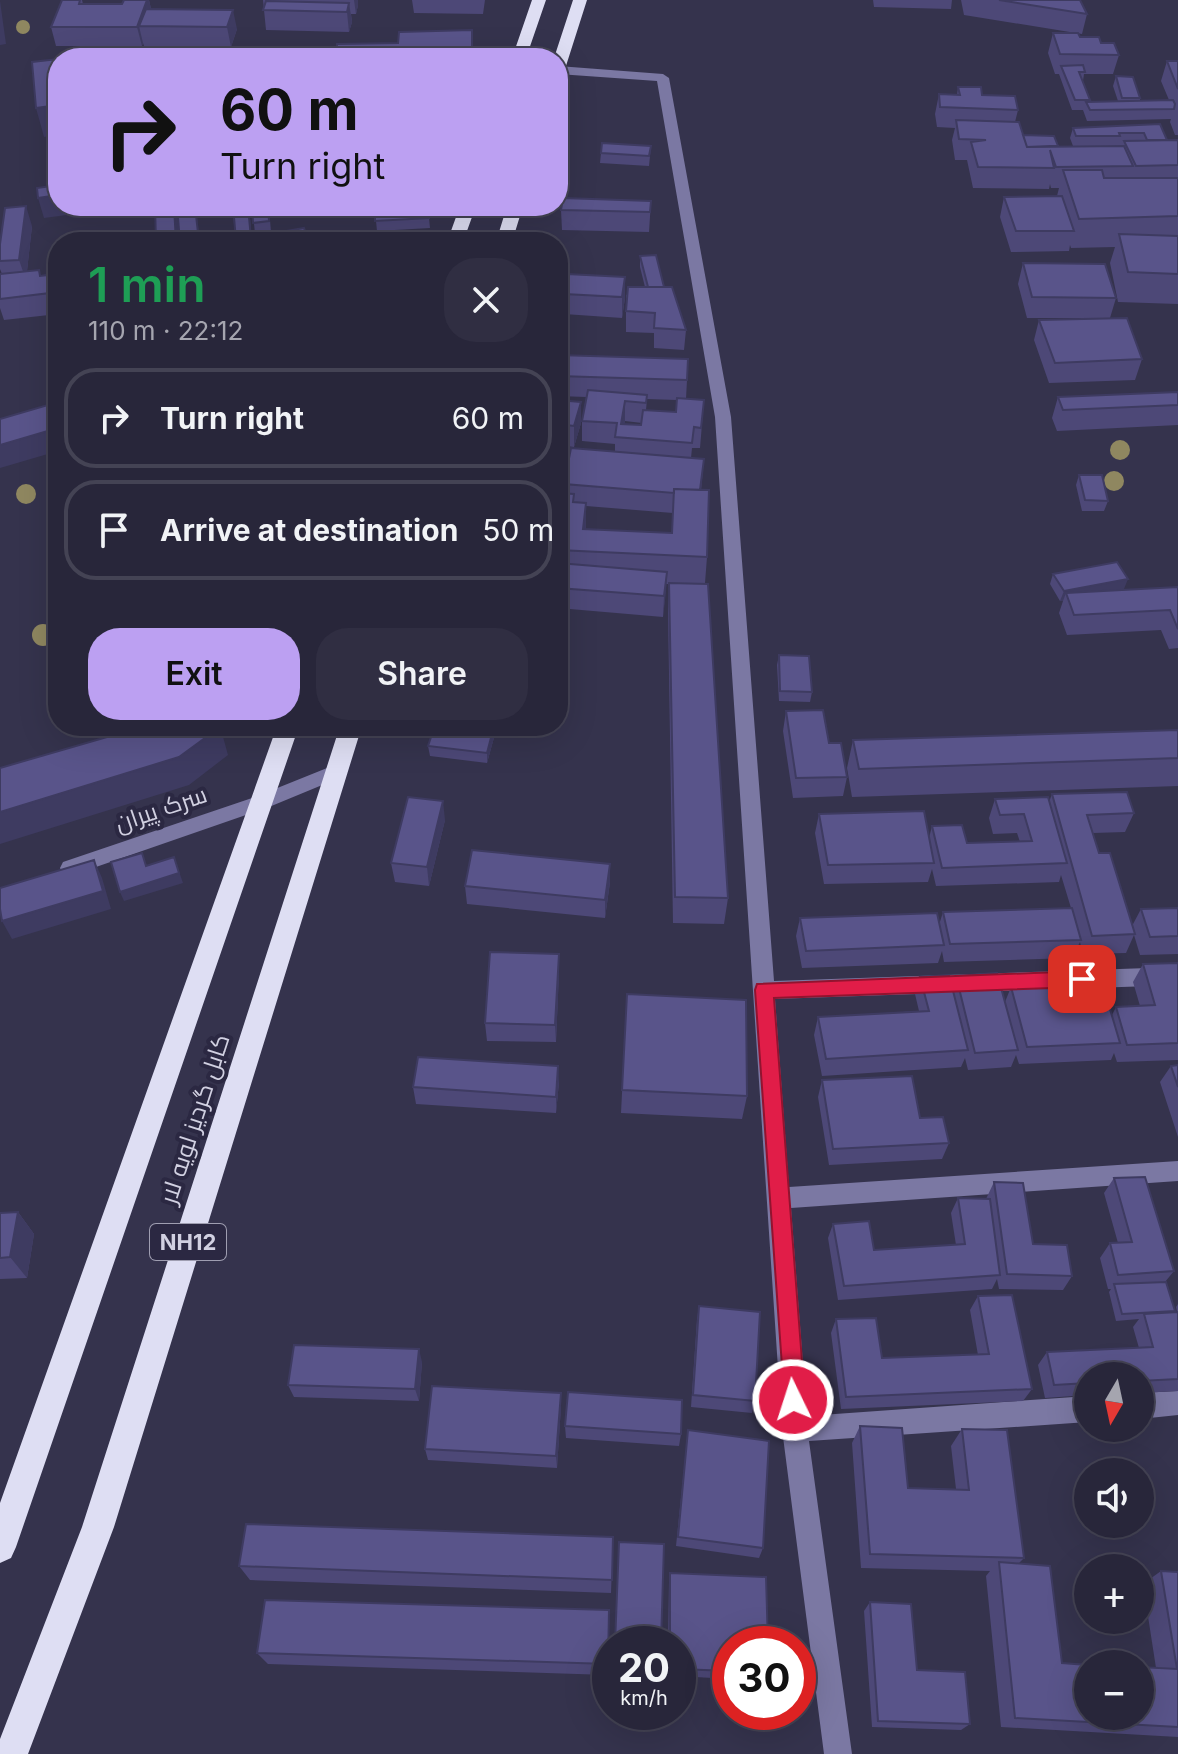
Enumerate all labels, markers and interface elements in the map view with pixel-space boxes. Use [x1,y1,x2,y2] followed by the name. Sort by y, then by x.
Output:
[220,76,359,144] text: 60 m
[88,80,192,184] icon: right
[220,144,385,188] text: Turn right
[88,255,206,314] text: 1 min
[444,258,528,342] button: close
[88,315,243,346] text: 110 m · 22:12
[92,396,136,440] icon: right
[160,400,304,436] text: Turn right
[452,400,524,436] text: 60 m
[92,508,136,552] icon: arrive
[160,512,458,548] text: Arrive at destination
[482,512,554,548] text: 50 m
[88,628,300,720] button: Exit
[316,628,528,720] button: Share
[111,779,211,840] street label: سرک پیران
[1048,945,1116,1013] pin
[1060,957,1104,1001] icon: arrive
[153,1030,236,1209] street label: کابل گردیز لویه لار
[150,1224,226,1260] road number: NH12
[751,1358,835,1442] position arrow
[1074,1362,1154,1442] north arrow
[1074,1362,1154,1730] map controls
[1074,1458,1154,1538] button: sound
[1074,1554,1154,1634] button: +
[712,1626,816,1730] speed limit sign: 30
[618,1643,670,1692] text: 20
[1074,1650,1154,1730] button: −
[620,1686,668,1710] text: km/h

